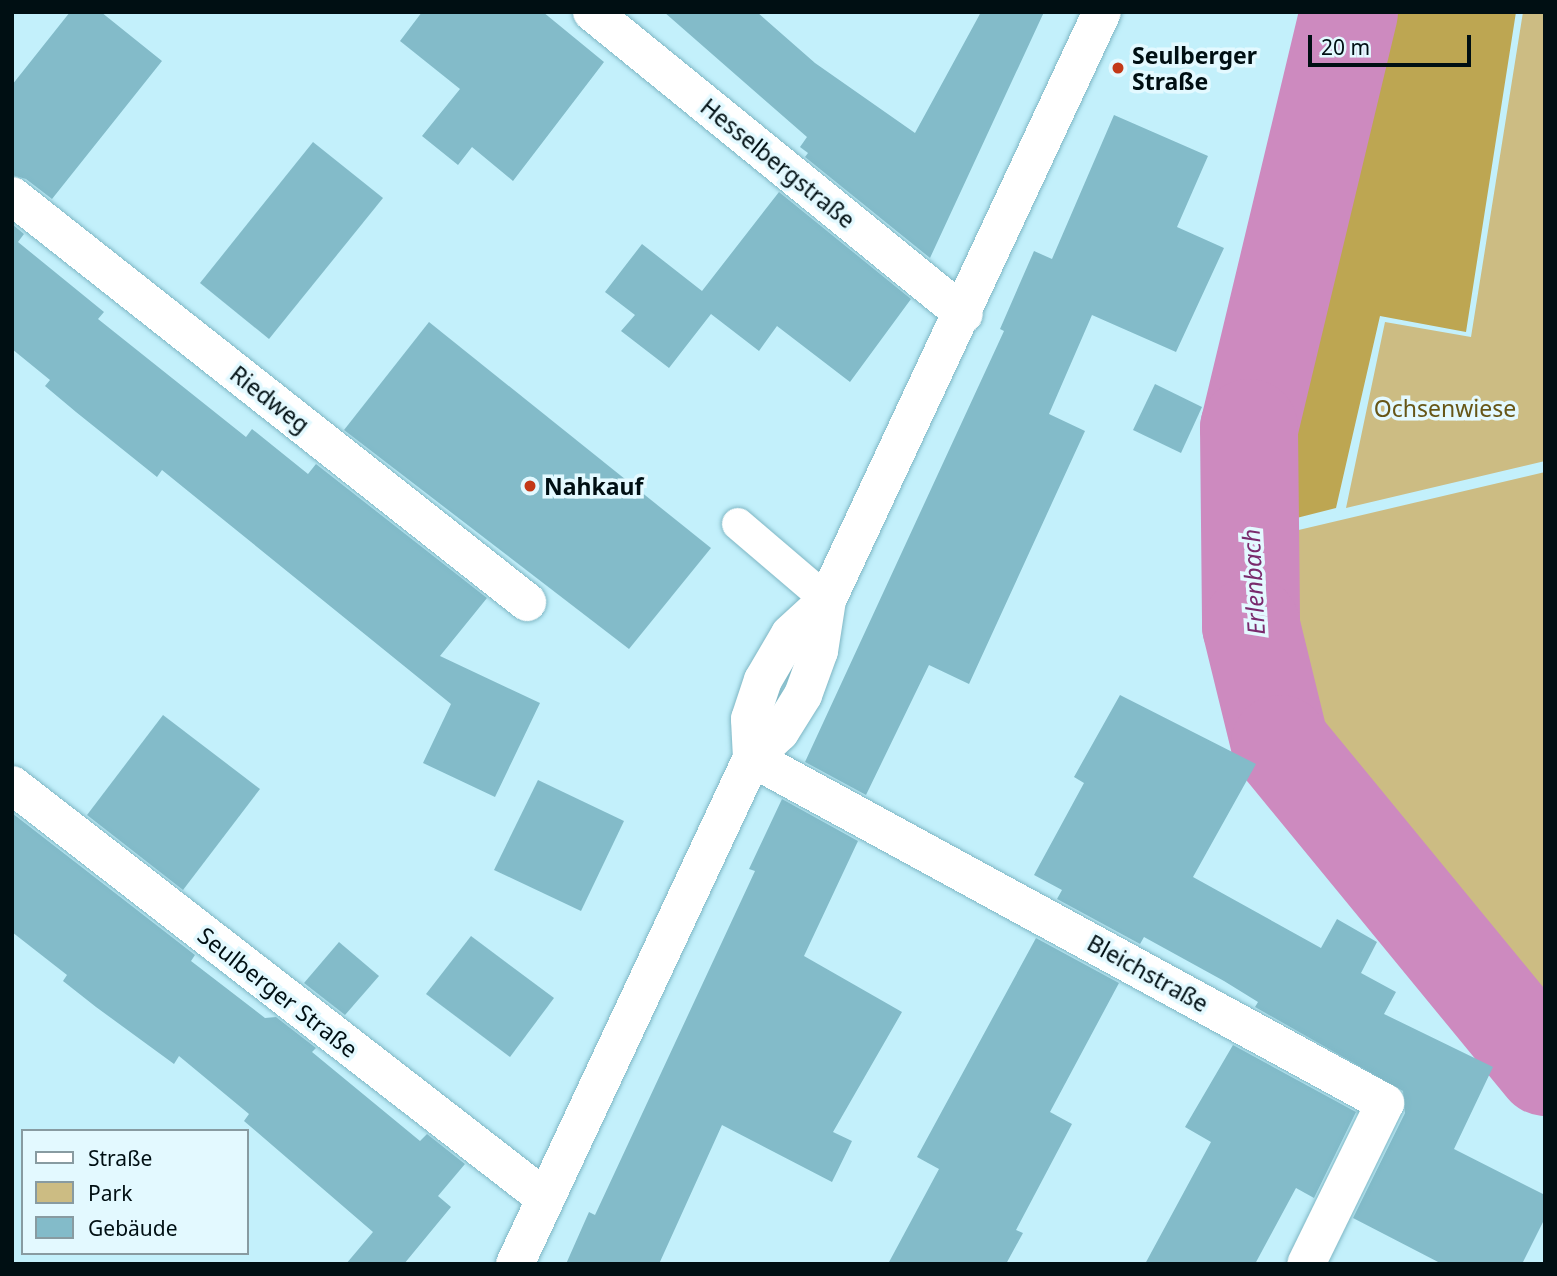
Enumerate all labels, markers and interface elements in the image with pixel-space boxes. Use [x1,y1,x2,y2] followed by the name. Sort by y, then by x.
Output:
[1312,21,1475,65] scale bar
[1321,33,1370,61] text: 20 m
[1132,41,1257,95] place label: Seulberger Straße
[1110,60,1126,76] marker: Seulberger Straße
[695,92,861,234] street label: Hesselbergstraße
[225,360,315,438] street label: Riedweg
[1374,394,1516,422] park label: Ochsenwiese
[544,472,643,500] place label: Nahkauf
[522,478,538,494] marker: Nahkauf
[1236,528,1270,636] water label: Erlenbach
[193,921,363,1063] street label: Seulberger Straße
[1083,928,1213,1018] street label: Bleichstraße
[21,1129,248,1255] legend
[88,1144,152,1172] text: Straße
[88,1179,132,1207] text: Park
[88,1214,178,1242] text: Gebäude

